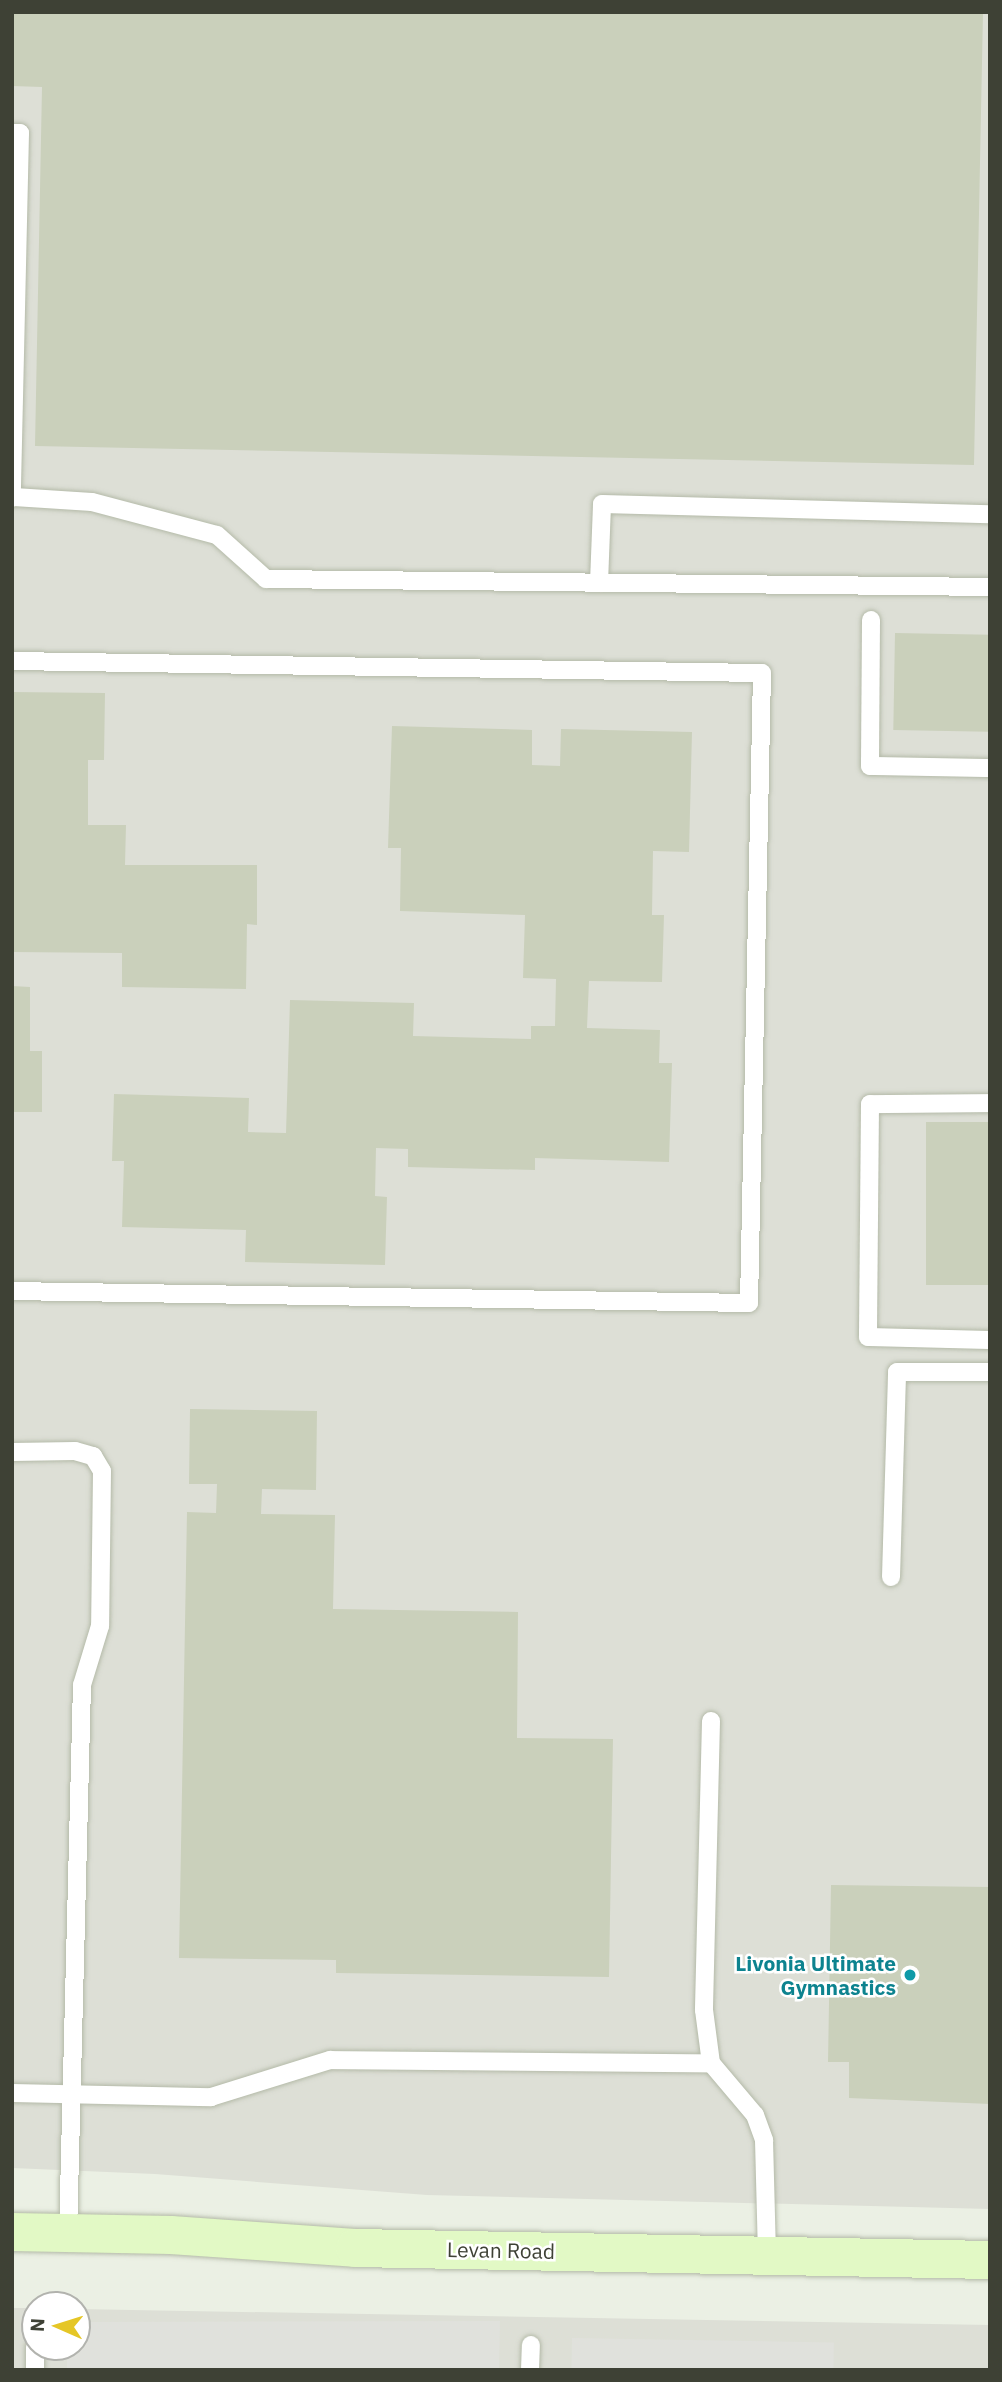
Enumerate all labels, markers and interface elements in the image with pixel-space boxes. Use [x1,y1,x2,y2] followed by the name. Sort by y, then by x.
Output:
[735,1950,896,2000] place label: Livonia Ultimate Gymnastics
[902,1967,918,1983] marker: Livonia Ultimate Gymnastics
[447,2236,555,2264] street label: Levan Road
[21,2291,91,2361] north arrow
[25,2318,49,2333] text: N

